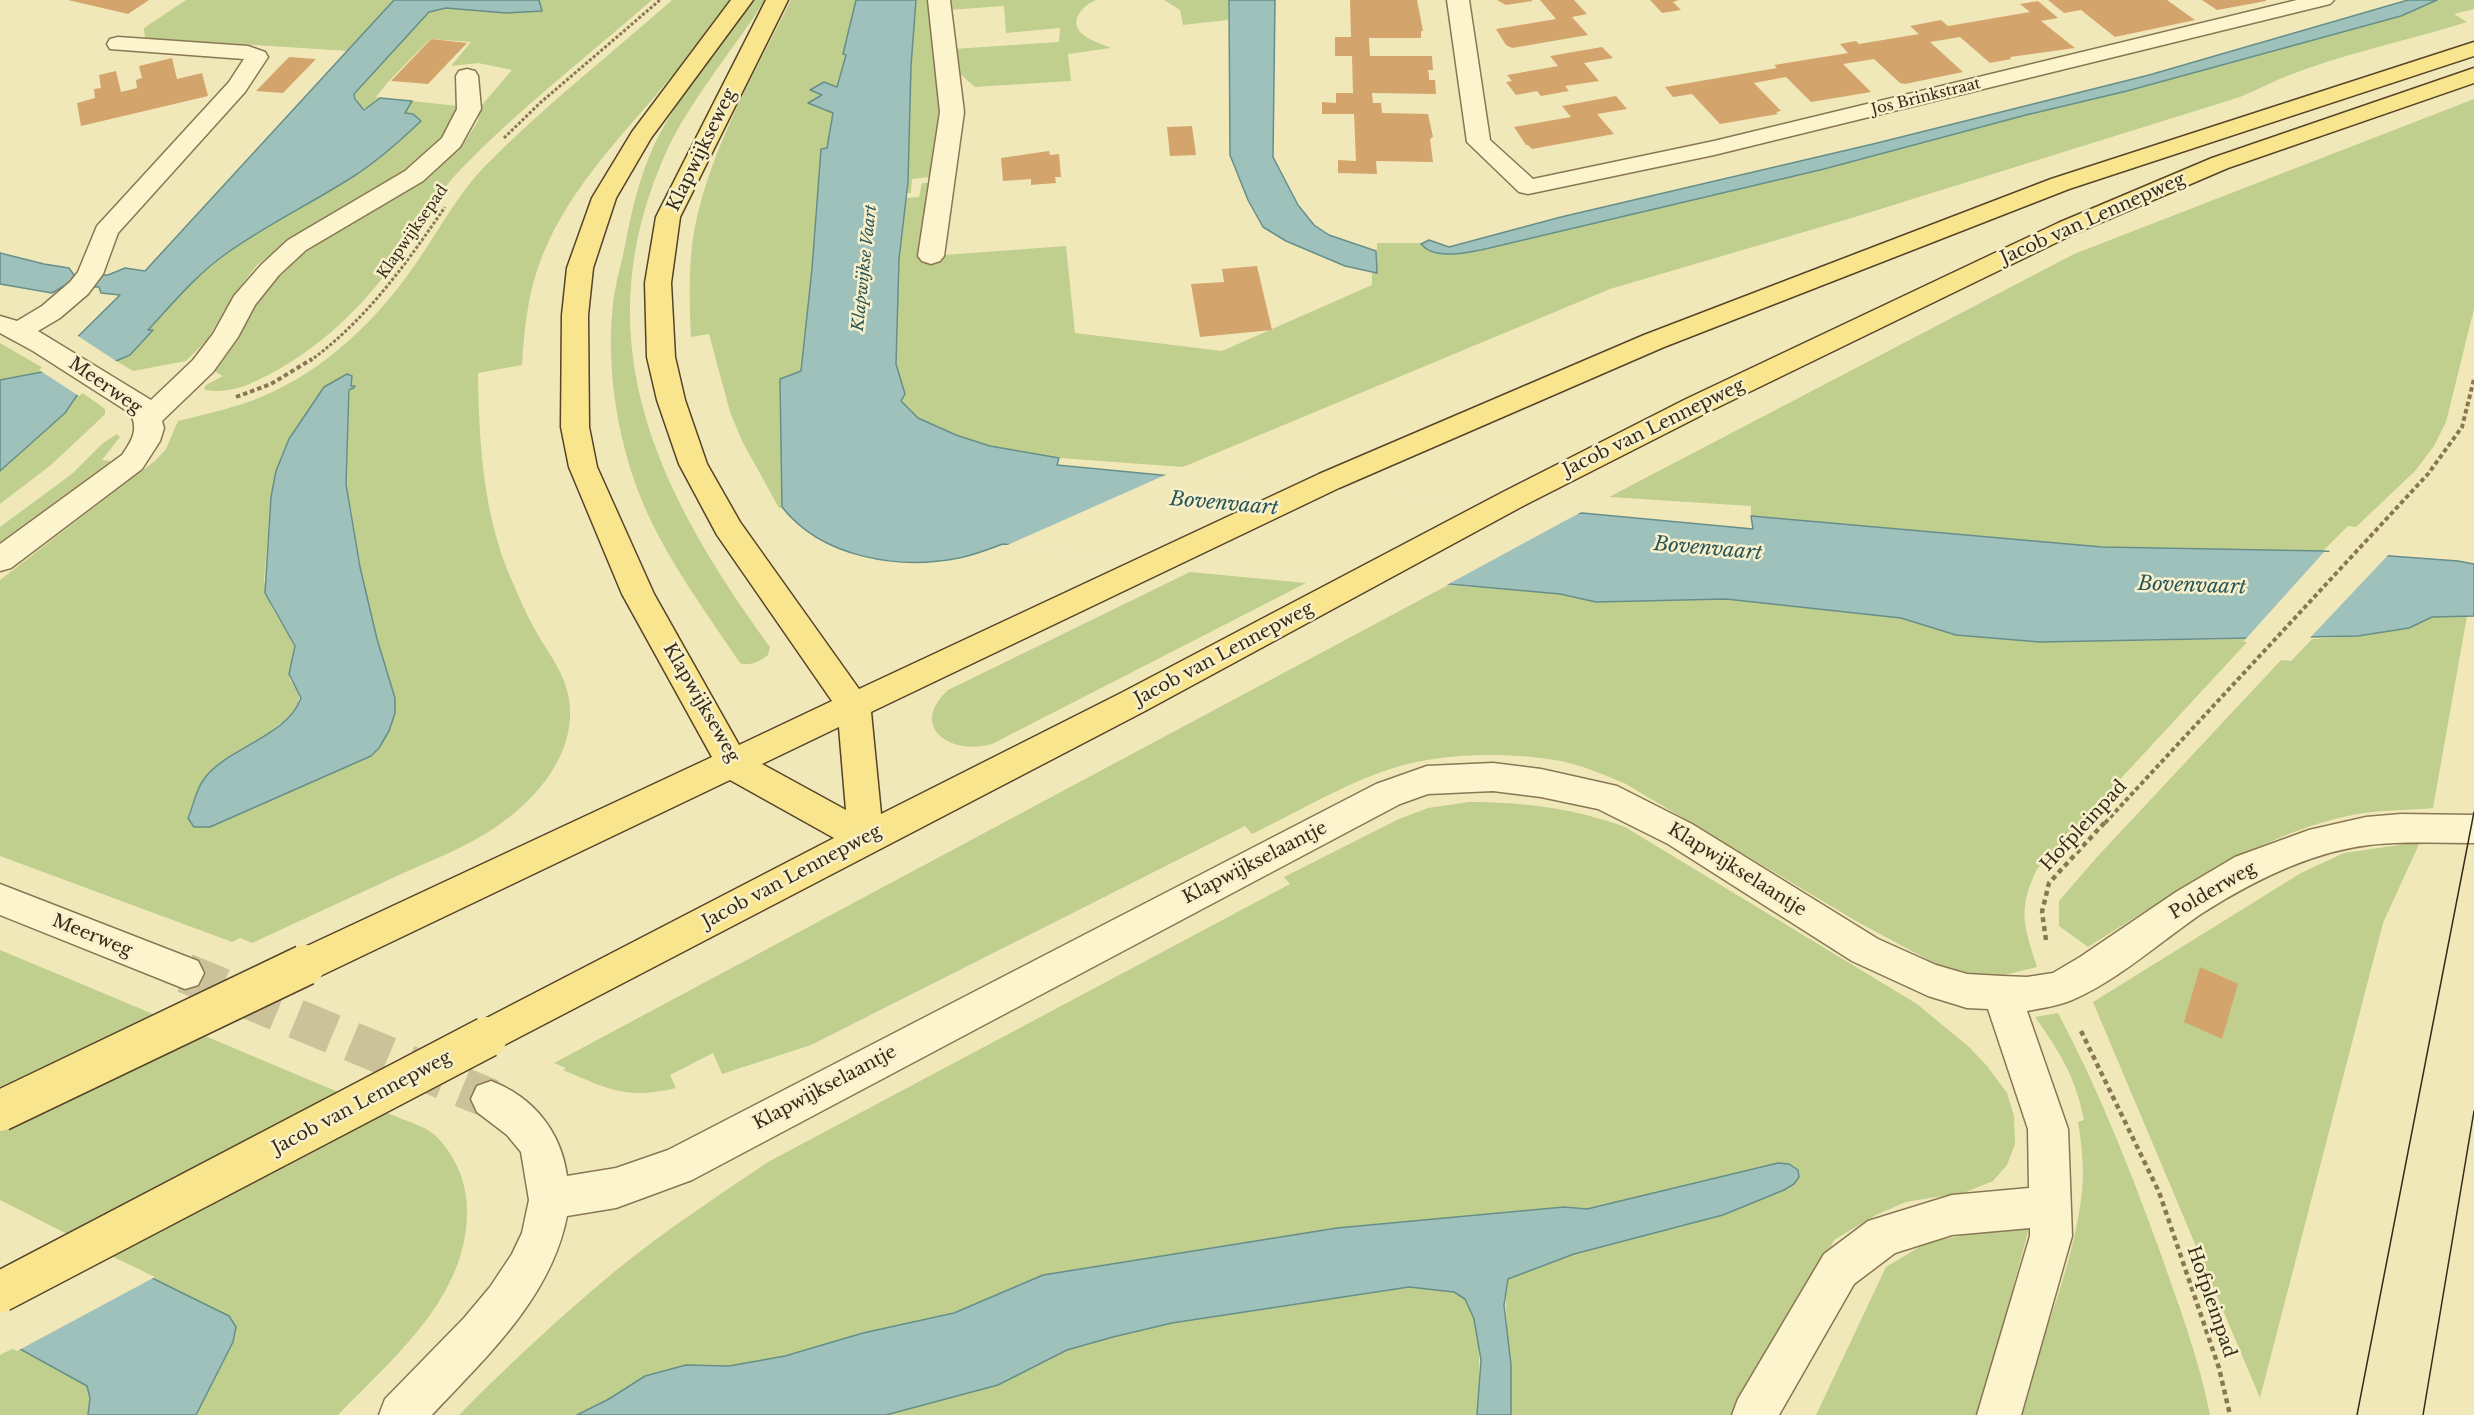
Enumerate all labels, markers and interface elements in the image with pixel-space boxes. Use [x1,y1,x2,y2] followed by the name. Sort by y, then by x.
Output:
[1870,75,1982,119] street label: Jos Brinkstraat
[663,85,741,215] street label: Klapwijkseweg
[1997,169,2189,269] street label: Jacob van Lennepweg
[374,182,452,282] street label: Klapwijksepad
[849,204,881,332] water label: Klapwijkse Vaart
[64,353,146,419] street label: Meerweg
[1560,375,1748,481] street label: Jacob van Lennepweg
[1169,487,1279,521] water label: Bovenvaart
[1653,532,1763,566] water label: Bovenvaart
[2137,572,2247,600] water label: Bovenvaart
[1131,598,1317,710] street label: Jacob van Lennepweg
[658,640,744,766] street label: Klapwijkseweg
[2036,776,2132,876] street label: Hofpleinpad
[1179,817,1331,909] street label: Klapwijkselaantje
[1664,819,1810,921] street label: Klapwijkselaantje
[699,821,885,933] street label: Jacob van Lennepweg
[2166,857,2260,925] street label: Polderweg
[49,910,135,962] street label: Meerweg
[750,1041,900,1135] street label: Klapwijkselaantje
[269,1047,455,1159] street label: Jacob van Lennepweg
[2182,1243,2240,1361] street label: Hofpleinpad

